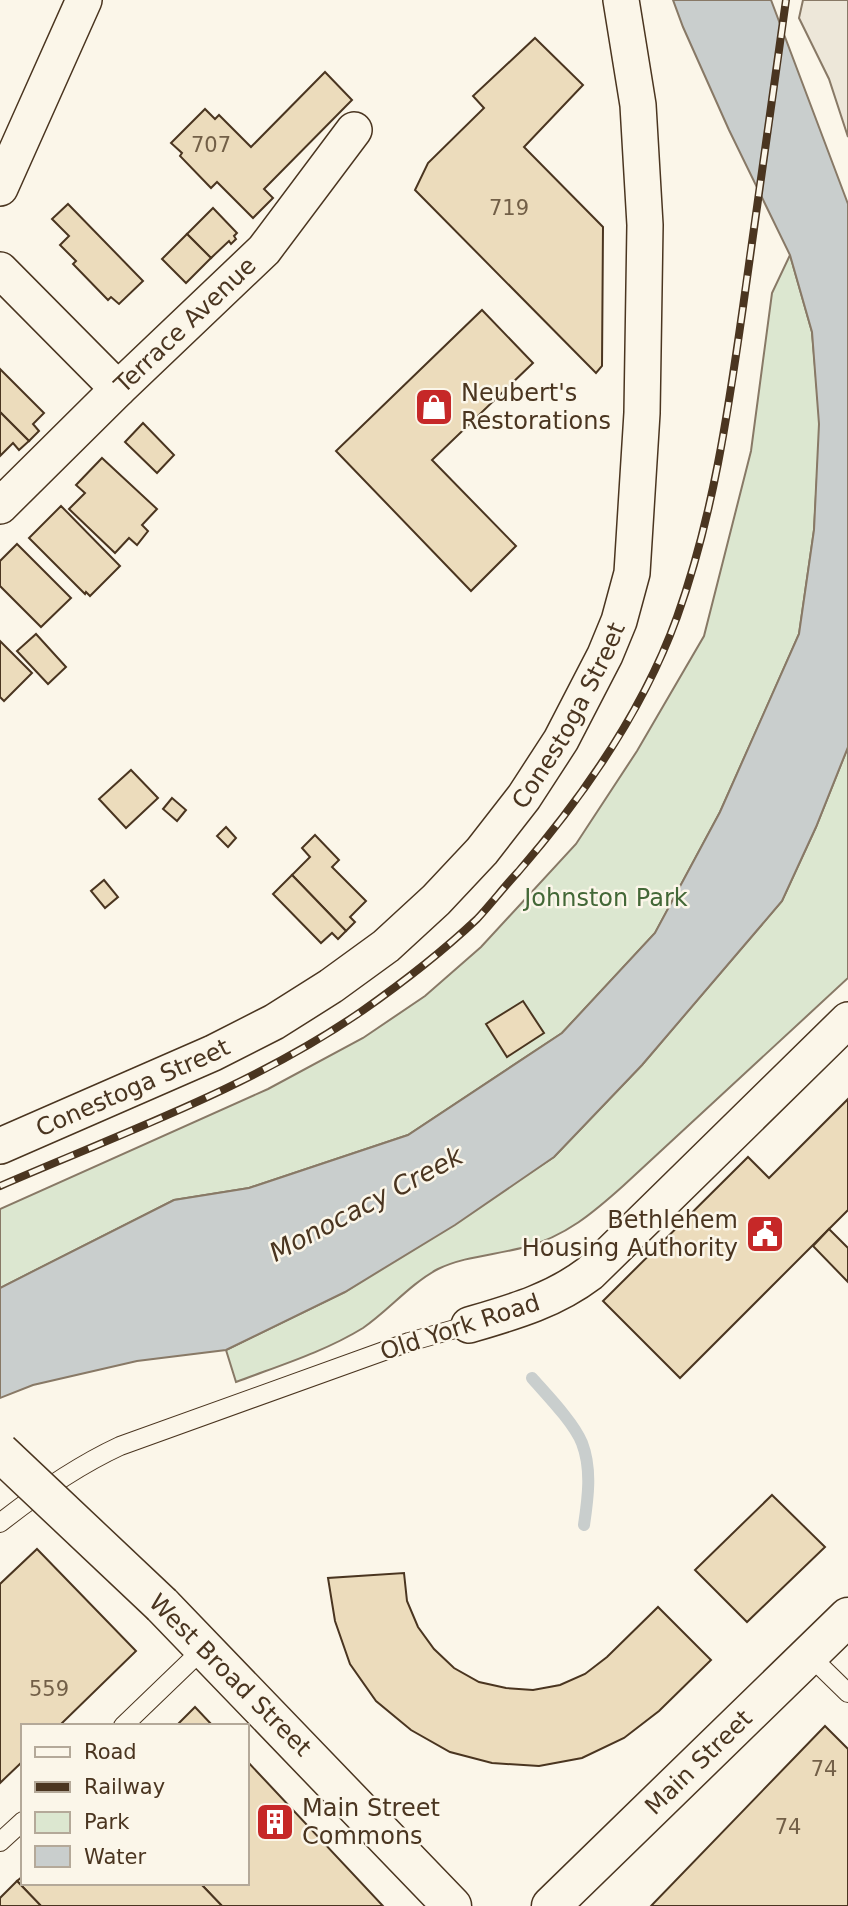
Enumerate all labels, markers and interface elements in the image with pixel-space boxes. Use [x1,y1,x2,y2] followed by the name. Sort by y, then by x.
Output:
[191,133,231,157] house number: 707
[489,196,529,220] house number: 719
[108,251,262,399] street label: Terrace Avenue
[461,379,611,435] place label: Neubert's Restorations
[413,386,455,428] shop icon: Neubert's Restorations
[506,618,631,814] street label: Conestoga Street
[522,884,688,912] park label: Johnston Park
[32,1033,234,1143] street label: Conestoga Street
[264,1140,469,1268] water label: Monocacy Creek
[522,1206,738,1262] place label: Bethlehem Housing Authority
[744,1213,786,1255] public building icon: Bethlehem Housing Authority
[377,1288,543,1366] street label: Old York Road
[143,1588,317,1762] street label: West Broad Street
[29,1677,69,1701] house number: 559
[639,1704,758,1820] street label: Main Street
[21,1724,248,1885] legend
[84,1740,137,1764] text: Road
[811,1757,837,1781] house number: 74
[84,1775,165,1799] text: Railway
[302,1794,440,1850] place label: Main Street Commons
[254,1801,296,1843] building icon: Main Street Commons
[84,1810,130,1834] text: Park
[775,1815,801,1839] house number: 74
[84,1845,146,1869] text: Water

